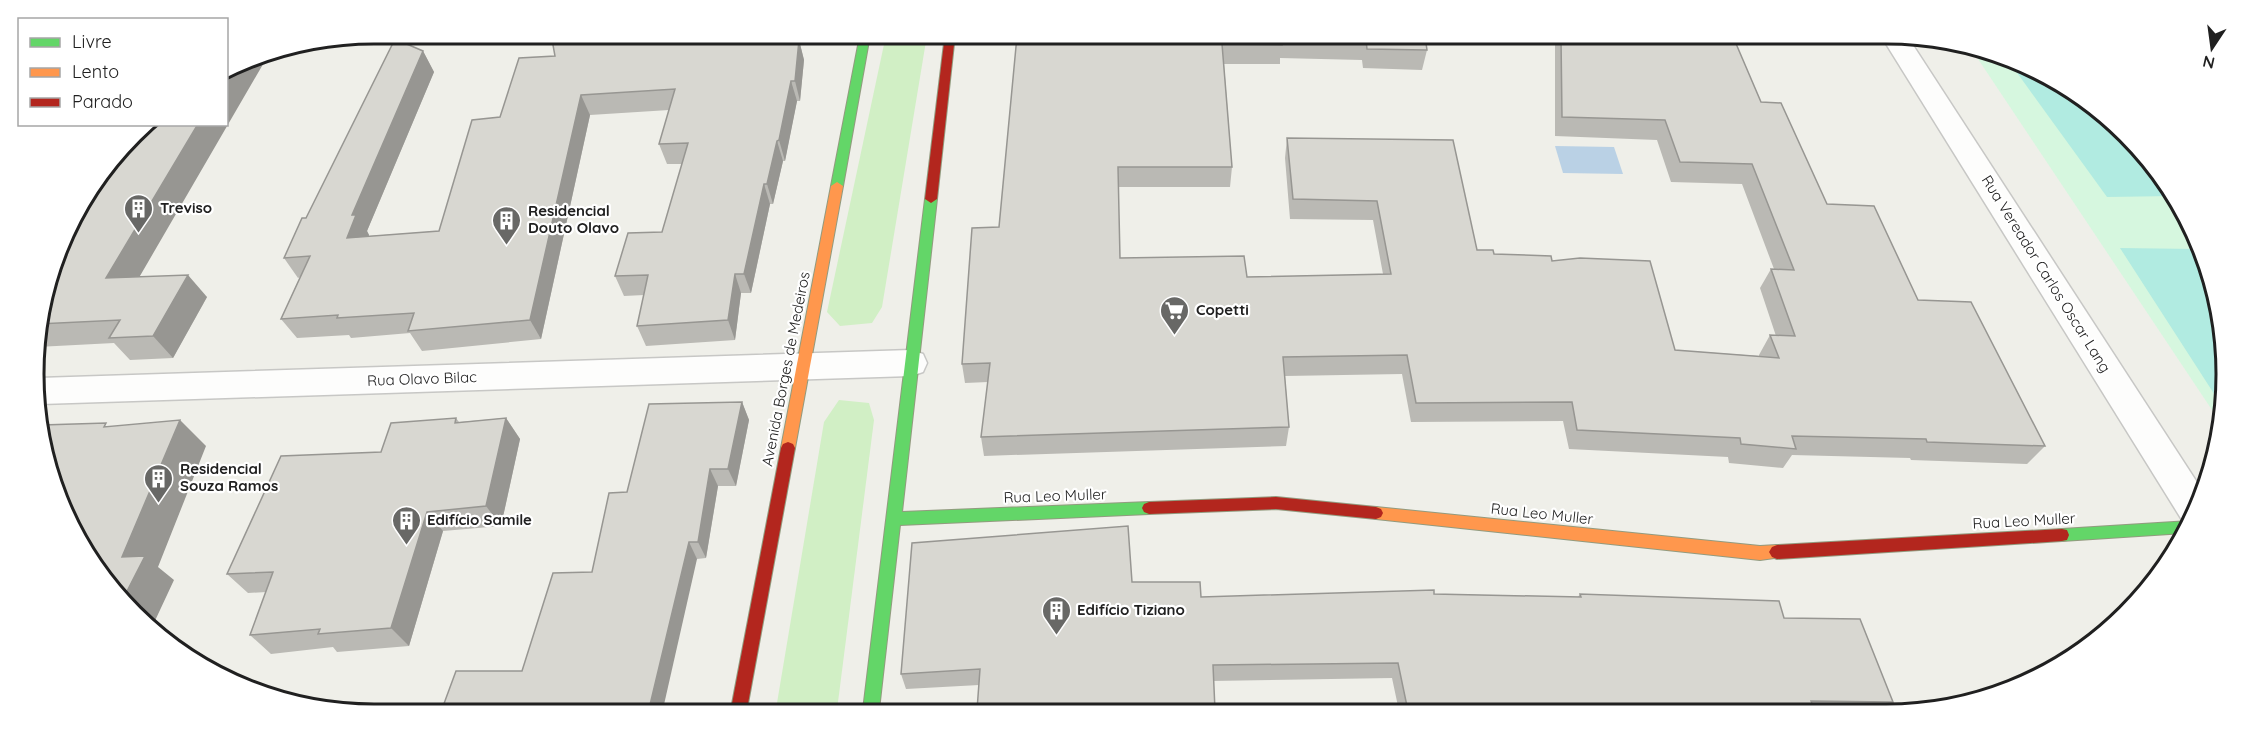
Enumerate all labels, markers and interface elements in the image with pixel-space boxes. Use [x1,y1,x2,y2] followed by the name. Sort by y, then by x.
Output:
[18,18,228,126] legend
[2182,18,2242,78] north arrow
[72,30,112,53] text: Livre
[2201,52,2217,74] text: N
[72,60,119,83] text: Lento
[72,90,133,113] text: Parado
[1978,171,2115,376] street label: Rua Vereador Carlos Oscar Lang
[123,192,155,234] building icon: Treviso
[160,198,212,217] place label: Treviso
[528,201,619,237] place label: Residencial Douto Olavo
[491,204,523,246] building icon: Residencial Douto Olavo
[757,270,814,468] street label: Avenida Borges de Medeiros
[1159,294,1191,336] supermarket icon: Copetti
[1196,300,1249,319] place label: Copetti
[367,367,477,390] street label: Rua Olavo Bilac
[180,459,278,495] place label: Residencial Souza Ramos
[143,462,175,504] building icon: Residencial Souza Ramos
[1003,484,1107,507] street label: Rua Leo Muller
[1490,499,1595,528] street label: Rua Leo Muller
[390,504,422,546] building icon: Edifício Samile
[1972,508,2076,533] street label: Rua Leo Muller
[427,510,532,529] place label: Edifício Samile
[1040,594,1072,636] building icon: Edifício Tiziano
[1077,600,1185,619] place label: Edifício Tiziano

